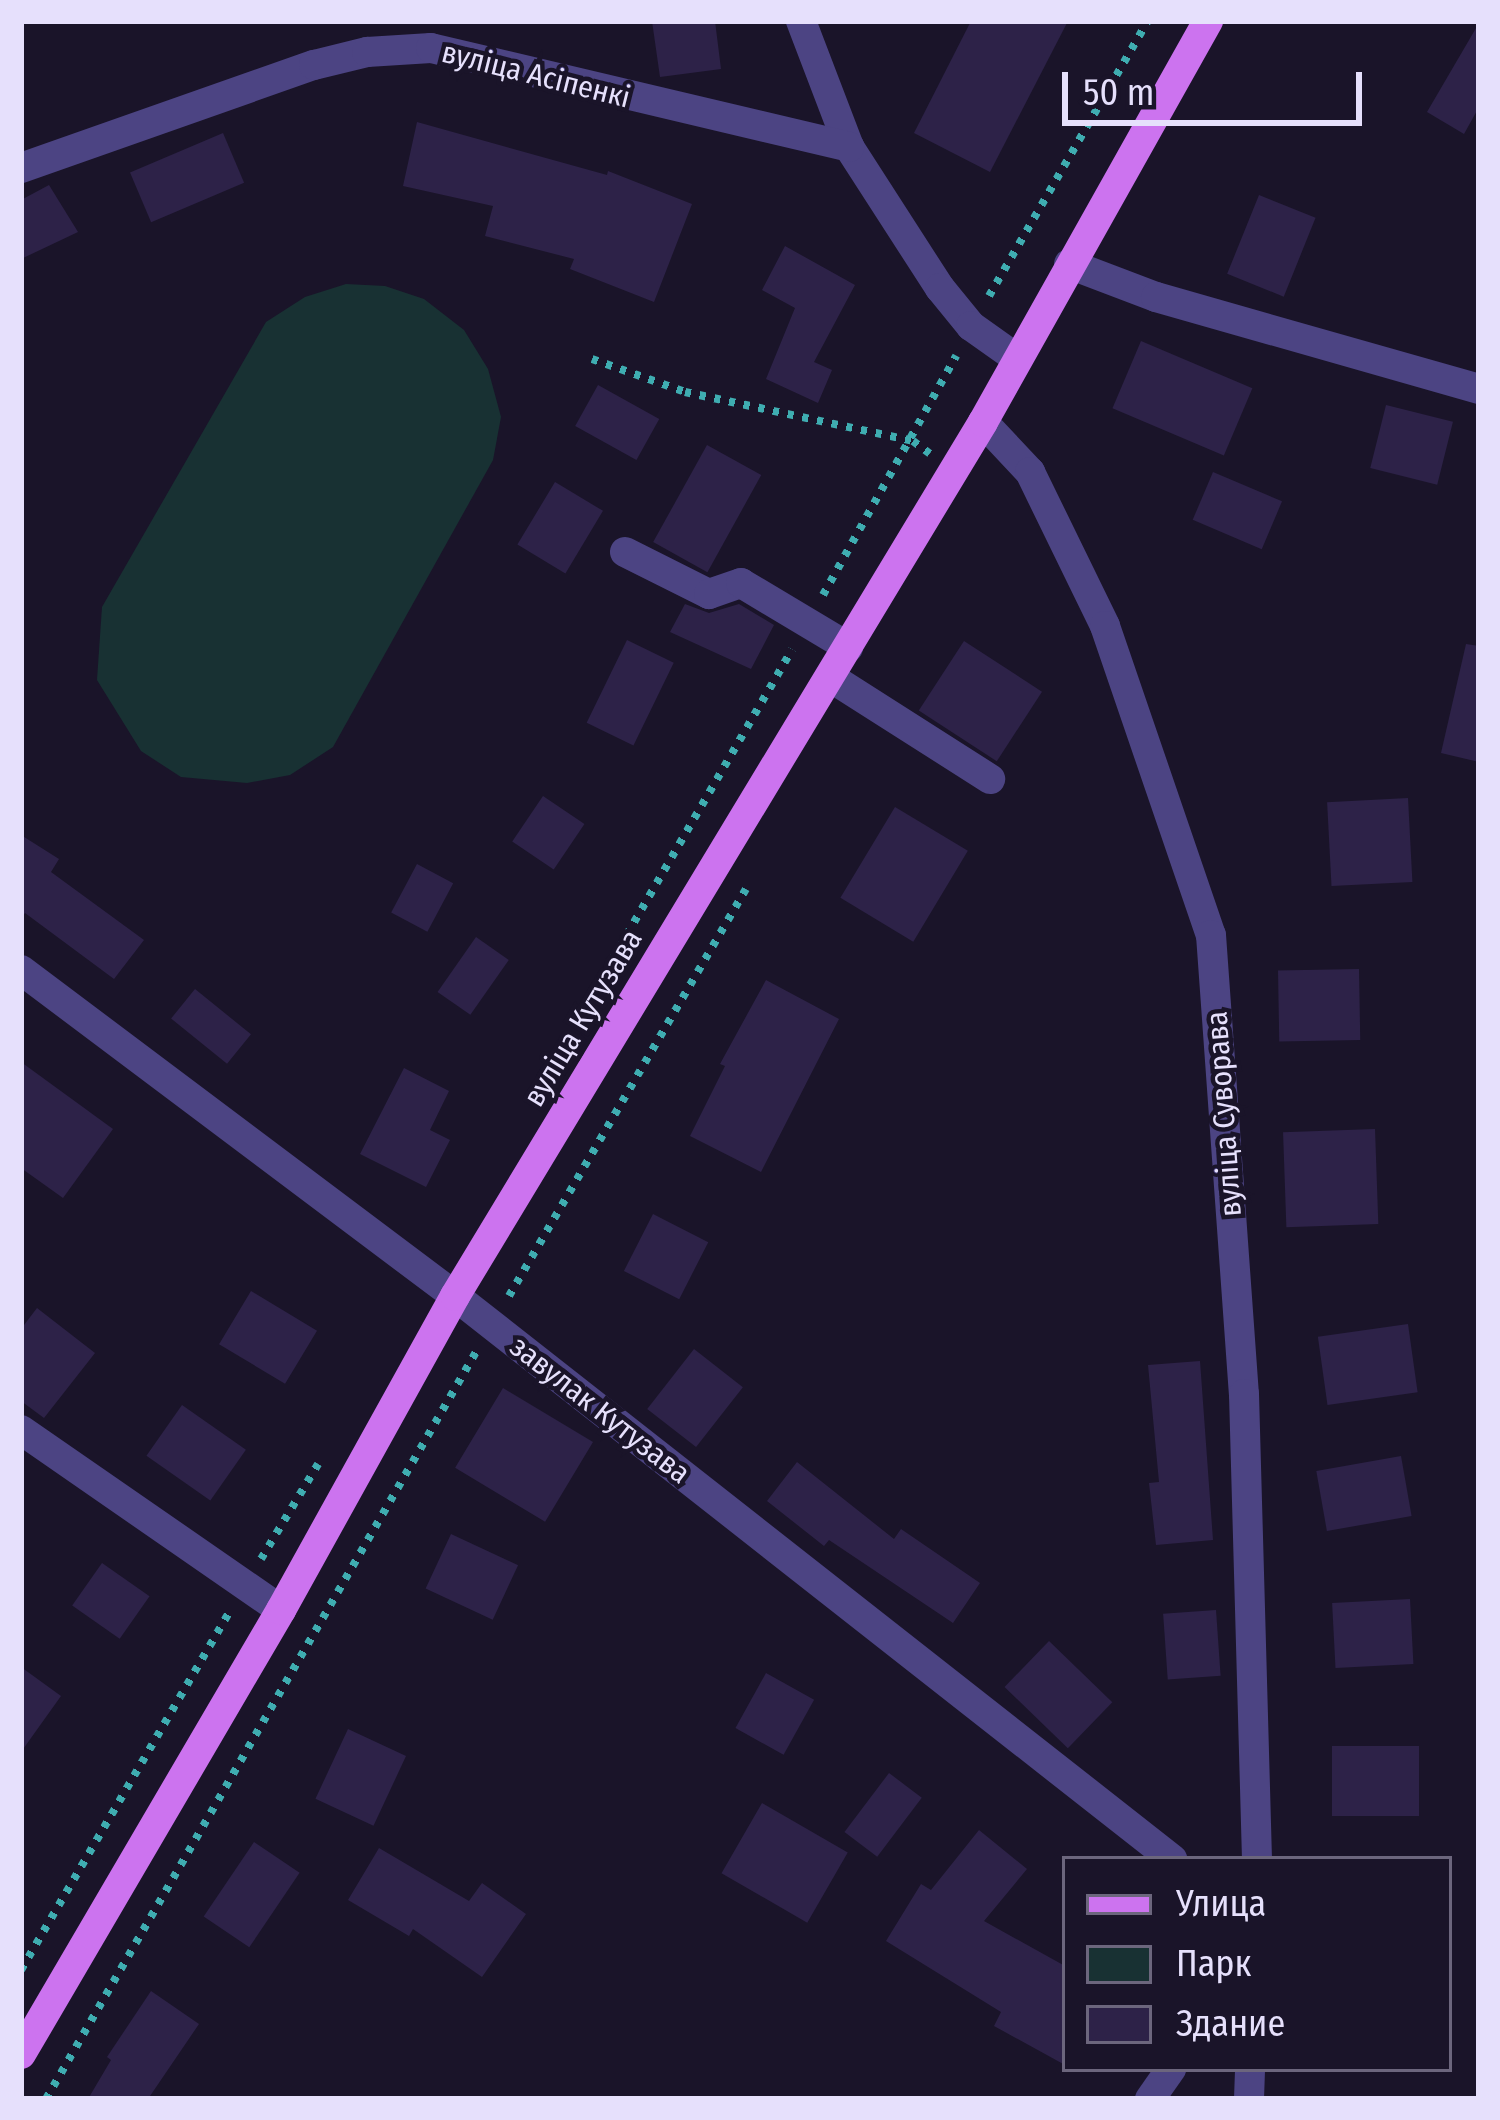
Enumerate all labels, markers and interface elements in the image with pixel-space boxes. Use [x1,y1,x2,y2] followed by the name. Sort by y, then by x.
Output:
[438,34,634,116] street label: вуліца Асіпенкі
[1068,48,1368,122] scale bar
[1083,71,1154,115] text: 50 m
[516,923,650,1113] street label: вуліца Кутузава
[1199,1010,1249,1218] street label: вуліца Суворава
[503,1329,697,1491] street label: завулак Кутузава
[1062,1856,1452,2072] legend
[1176,1882,1266,1926] text: Улица
[1176,1942,1251,1986] text: Парк
[1176,2002,1285,2046] text: Здание

